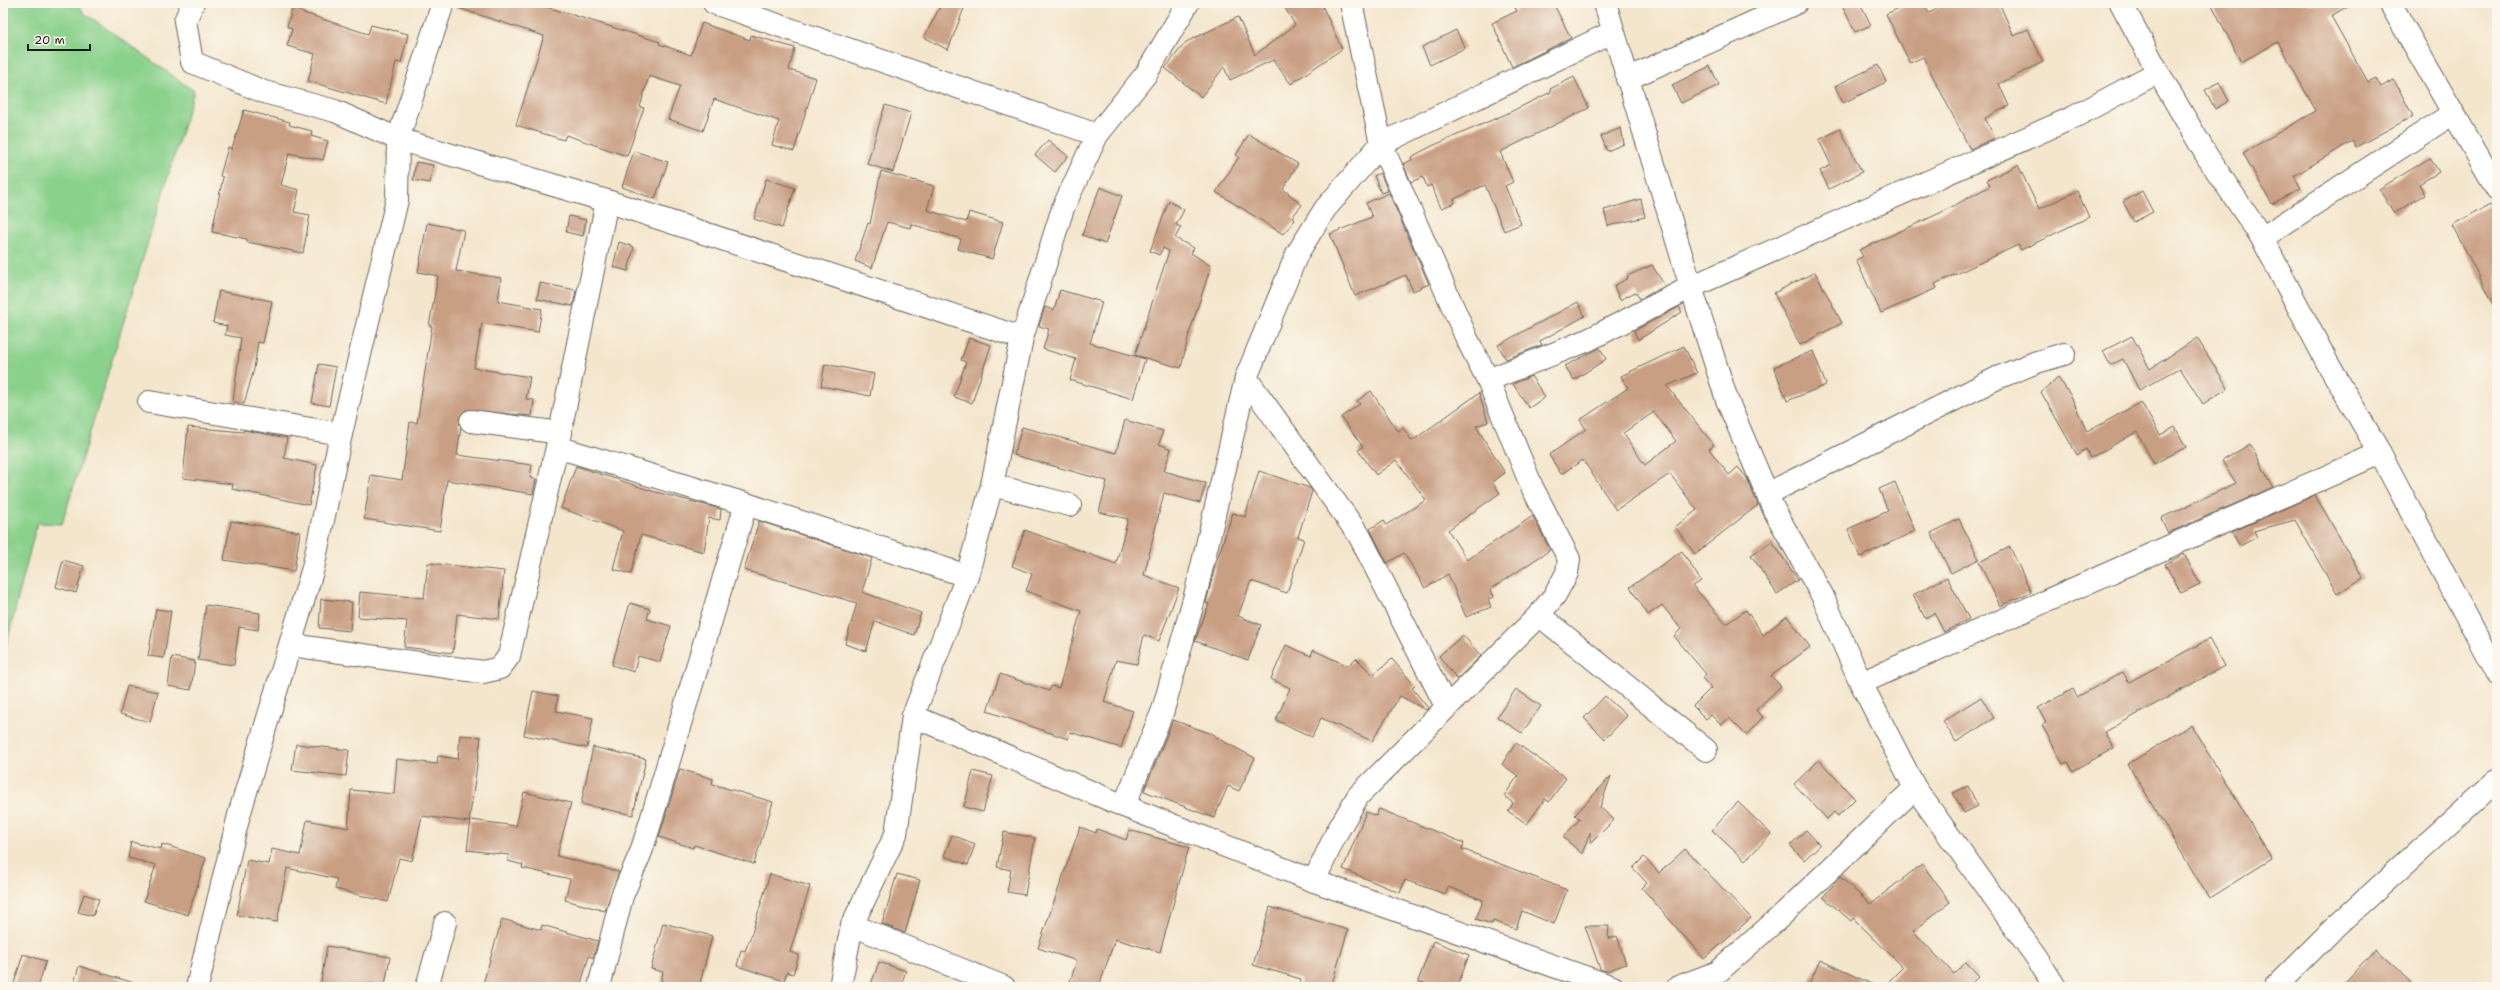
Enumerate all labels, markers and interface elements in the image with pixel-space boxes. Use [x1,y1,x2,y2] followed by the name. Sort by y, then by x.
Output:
[28,26,90,52] scale bar
[34,32,65,48] text: 20 m

